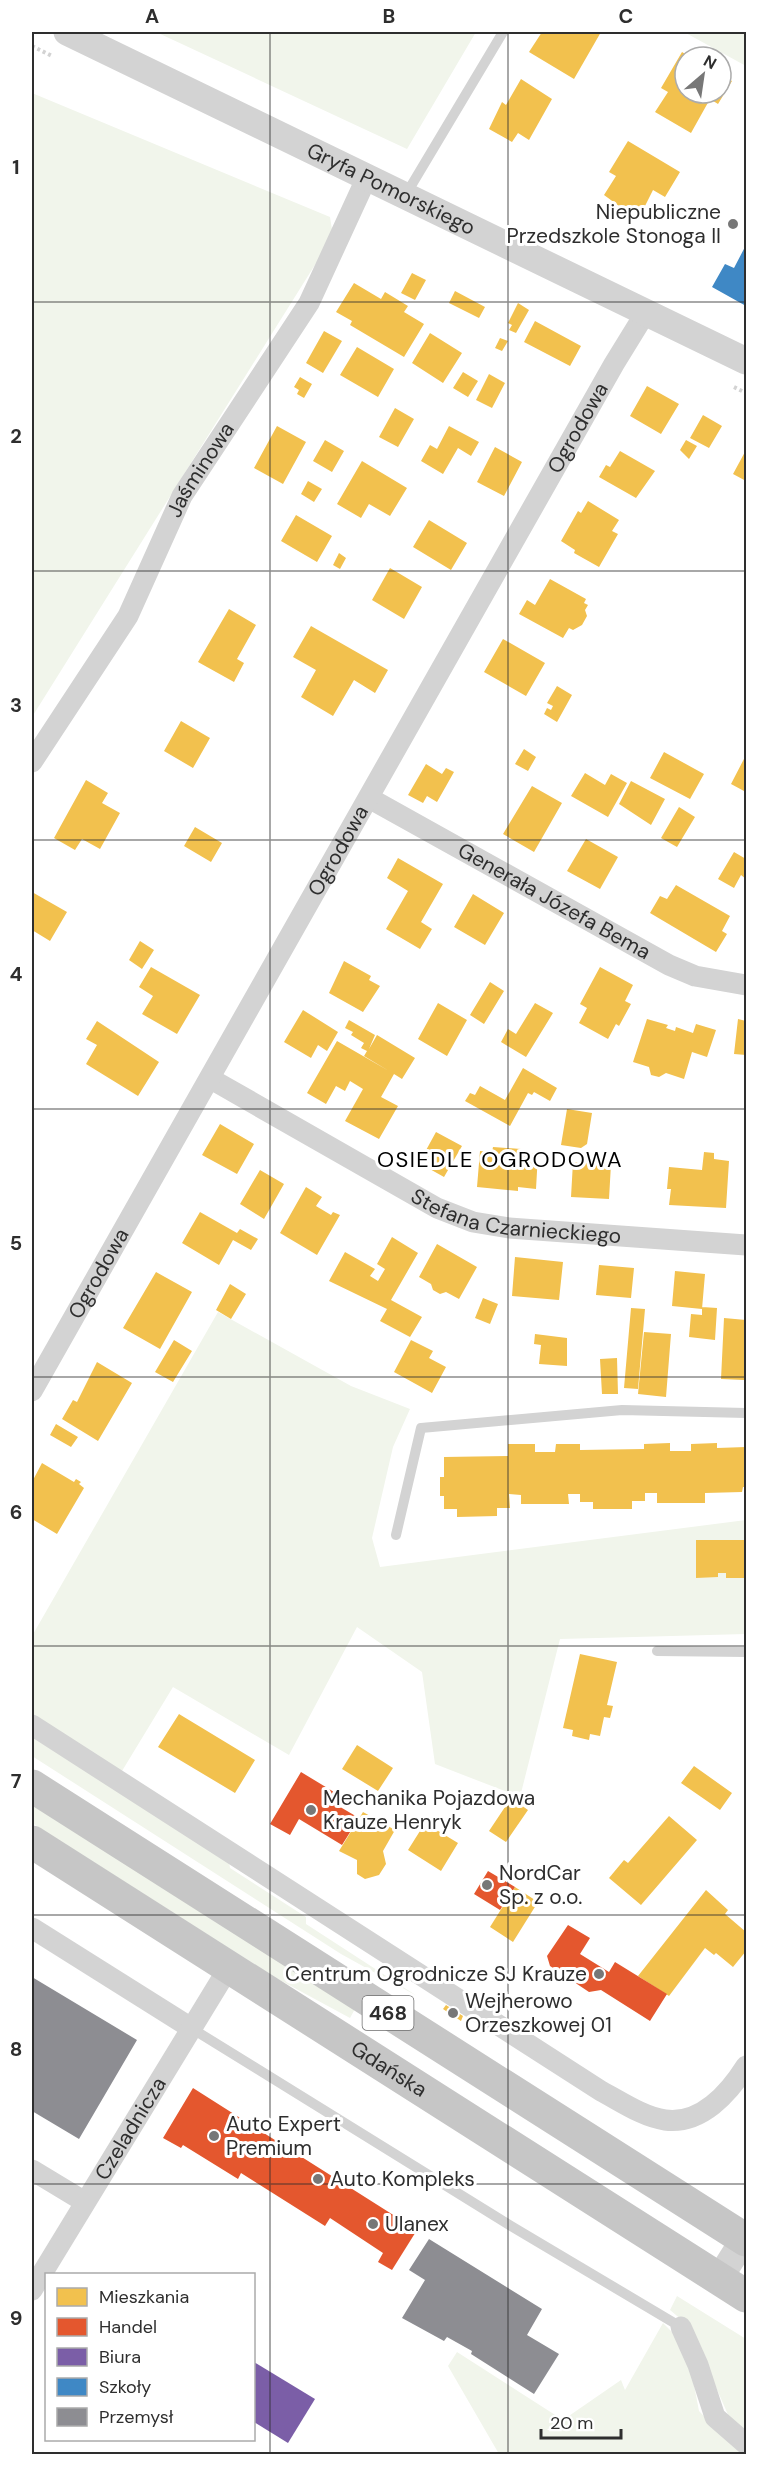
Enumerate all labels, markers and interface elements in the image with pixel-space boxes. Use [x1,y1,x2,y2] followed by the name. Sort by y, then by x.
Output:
[145,3,159,29] text: A
[383,3,395,29] text: B
[619,3,633,29] text: C
[673,45,733,105] north arrow
[700,50,720,74] text: N
[302,136,480,242] street label: Gryfa Pomorskiego
[12,154,20,180] text: 1
[507,198,721,250] place label: Niepubliczne Przedszkole Stonoga II
[726,217,740,231] marker: Niepubliczne Przedszkole Stonoga II
[541,377,615,478] street label: Ogrodowa
[160,417,241,522] street label: Jaśminowa
[10,423,22,449] text: 2
[10,692,22,718] text: 3
[301,800,375,901] street label: Ogrodowa
[453,836,656,966] street label: Generała Józefa Bema
[10,961,23,987] text: 4
[377,1145,623,1174] district label: OSIEDLE OGRODOWA
[406,1182,622,1250] street label: Stefana Czarnieckiego
[62,1223,135,1324] street label: Ogrodowa
[10,1230,22,1256] text: 5
[10,1499,22,1525] text: 6
[11,1768,22,1794] text: 7
[323,1784,535,1836] place label: Mechanika Pojazdowa Krauze Henryk
[304,1803,318,1817] marker: Mechanika Pojazdowa Krauze Henryk
[499,1859,583,1911] place label: NordCar Sp. z o.o.
[480,1878,494,1892] marker: NordCar Sp. z o.o.
[285,1960,587,1988] place label: Centrum Ogrodnicze SJ Krauze
[592,1967,606,1981] marker: Centrum Ogrodnicze SJ Krauze
[465,1987,612,2039] place label: Wejherowo Orzeszkowej 01
[362,1996,414,2030] road number: 468
[446,2006,460,2020] marker: Wejherowo Orzeszkowej 01
[346,2034,432,2104] street label: Gdańska
[10,2036,22,2062] text: 8
[88,2072,173,2185] street label: Czeladnicza
[226,2110,341,2162] place label: Auto Expert Premium
[207,2129,221,2143] marker: Auto Expert Premium
[330,2165,475,2193] place label: Auto Kompleks
[311,2172,325,2186] marker: Auto Kompleks
[385,2210,449,2238] place label: Ulanex
[366,2217,380,2231] marker: Ulanex
[45,2273,255,2441] legend
[99,2285,189,2309] text: Mieszkania
[10,2305,22,2331] text: 9
[99,2315,157,2339] text: Handel
[99,2345,141,2369] text: Biura
[99,2375,151,2399] text: Szkoły
[541,2402,620,2440] scale bar
[99,2405,174,2429] text: Przemysł
[550,2411,593,2435] text: 20 m

